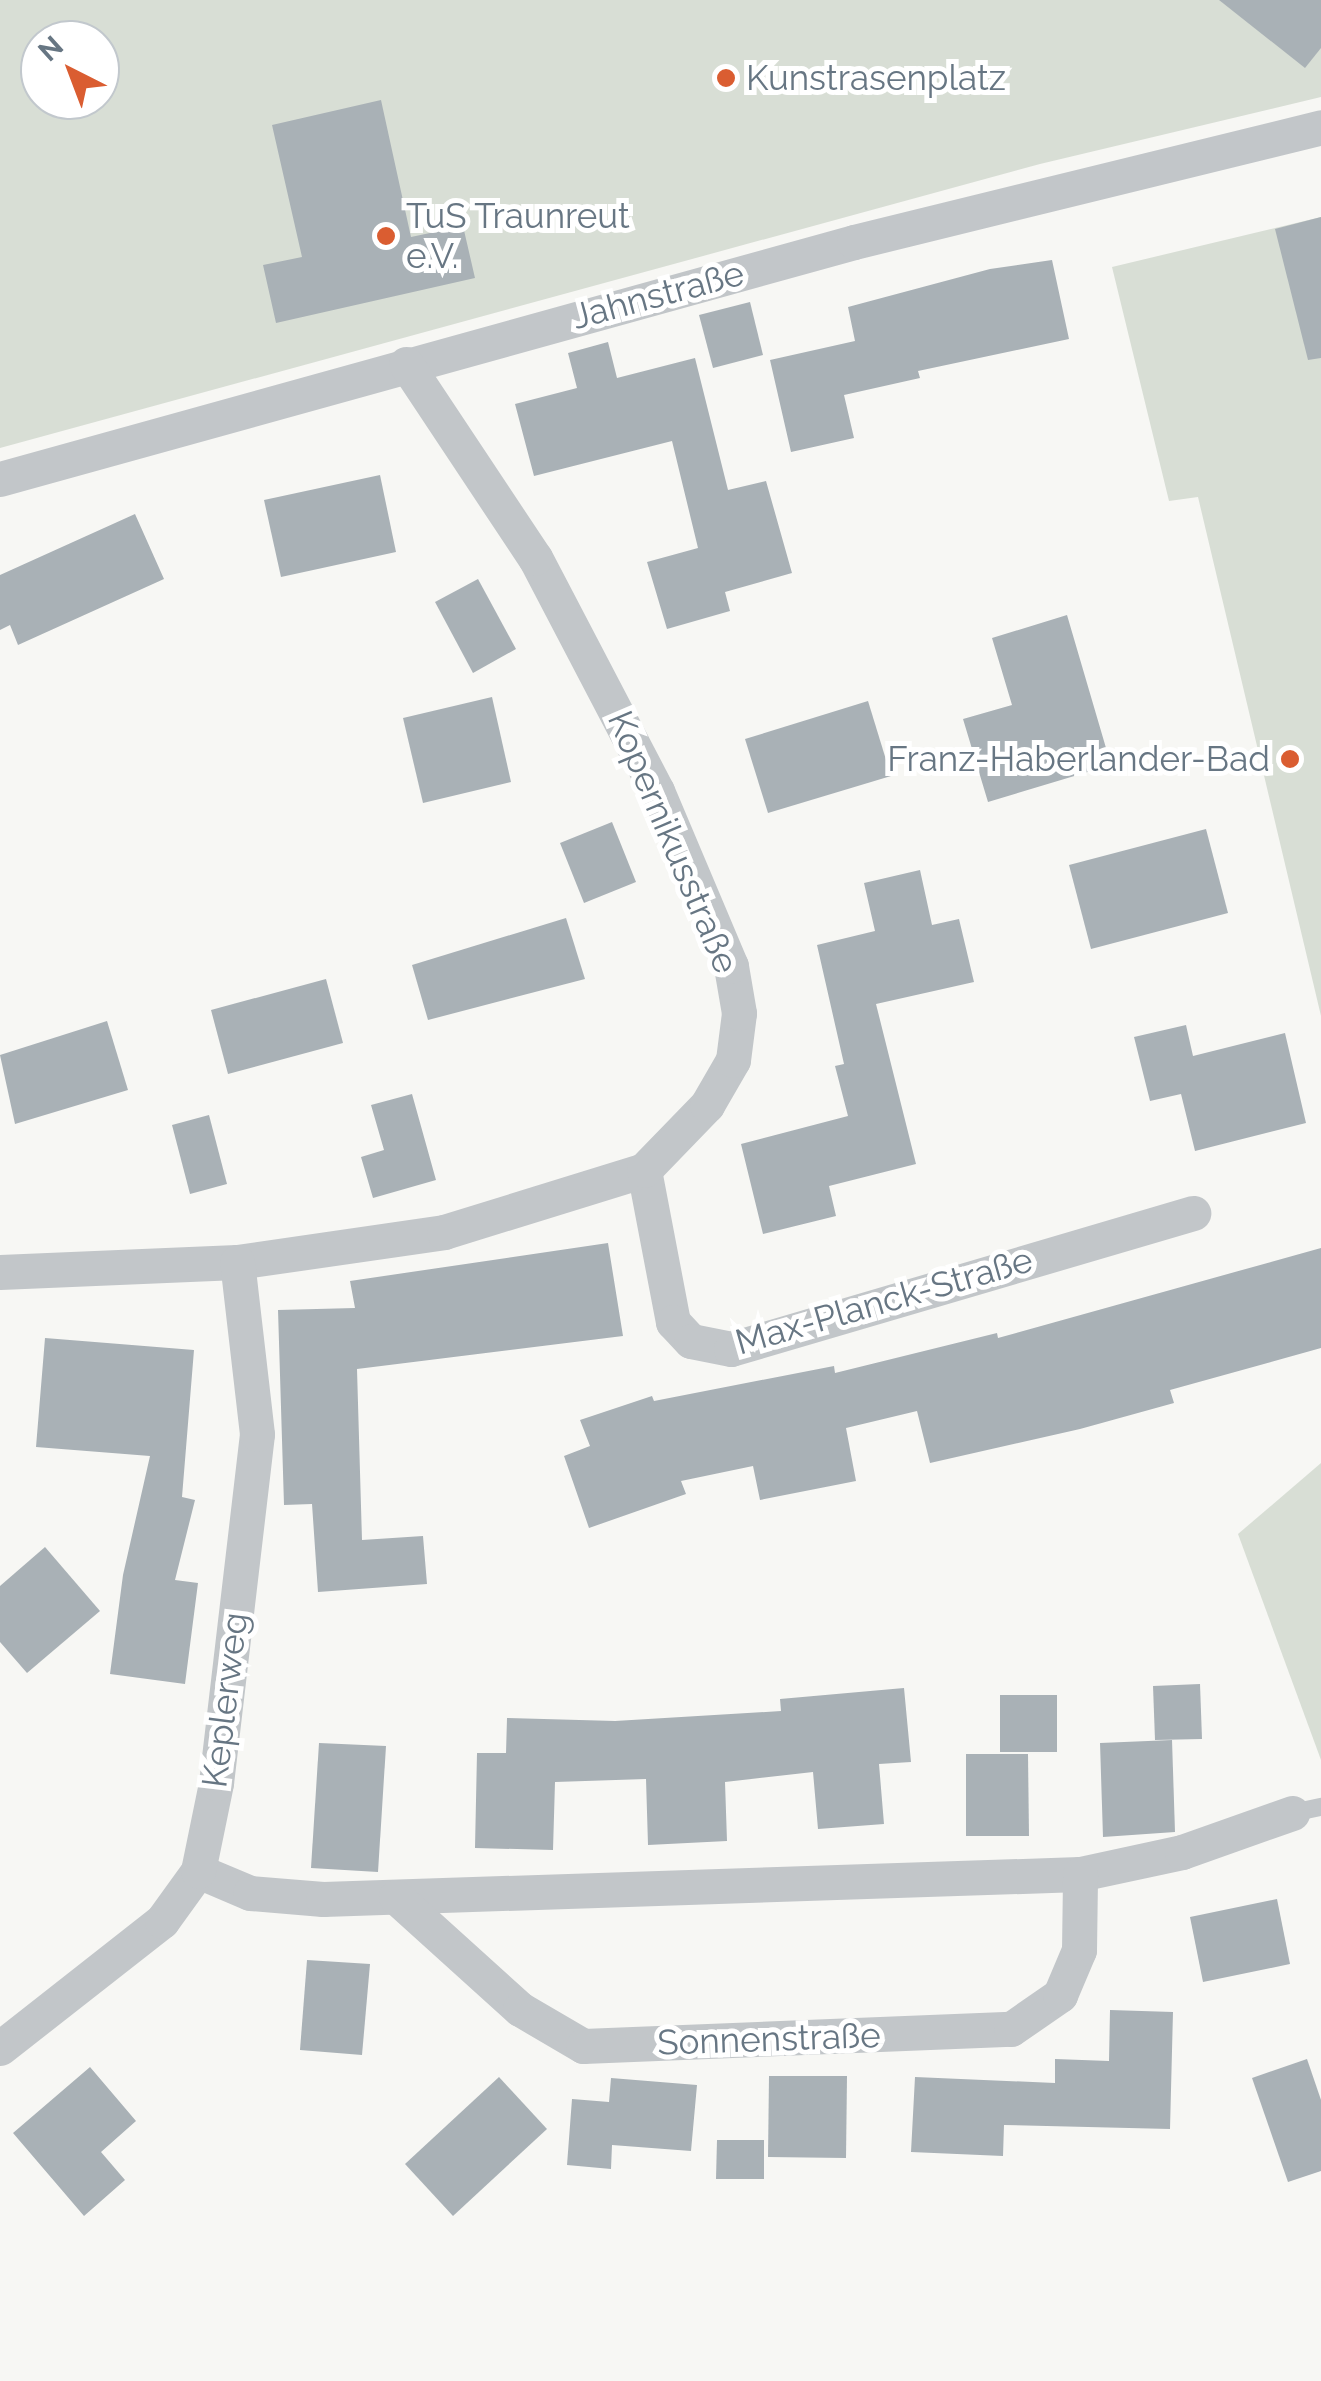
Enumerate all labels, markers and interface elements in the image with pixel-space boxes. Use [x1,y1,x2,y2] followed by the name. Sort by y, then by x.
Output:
[20,20,120,120] north arrow
[32,29,70,68] text: N
[746,57,1006,99] place label: Kunstrasenplatz
[715,67,737,89] marker: Kunstrasenplatz
[406,195,631,277] place label: TuS Traunreut e.V.
[375,225,397,247] marker: TuS Traunreut e.V.
[567,252,749,338] street label: Jahnstraße
[599,705,747,979] street label: Kopernikusstraße
[887,738,1270,780] place label: Franz-Haberlander-Bad
[1279,748,1301,770] marker: Franz-Haberlander-Bad
[731,1239,1037,1363] street label: Max-Planck-Straße
[193,1610,257,1790] street label: Keplerweg
[657,2014,881,2064] street label: Sonnenstraße

